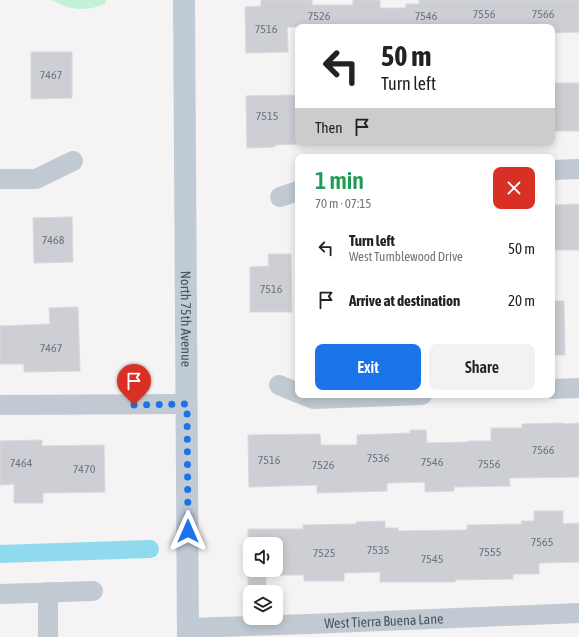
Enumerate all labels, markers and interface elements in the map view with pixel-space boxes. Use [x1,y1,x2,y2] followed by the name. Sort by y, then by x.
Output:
[473,7,496,21] house number: 7556
[532,7,555,21] house number: 7566
[308,9,331,23] house number: 7526
[415,9,438,23] house number: 7546
[255,22,278,36] house number: 7516
[315,40,367,92] icon: left
[381,40,431,72] text: 50 m
[40,68,63,82] house number: 7467
[381,73,436,94] text: Turn left
[256,109,278,123] house number: 7515
[351,116,373,138] icon: arrive
[315,119,343,136] text: Then
[315,167,364,194] text: 1 min
[493,167,535,209] button: close
[315,196,371,211] text: 70 m · 07:15
[349,232,395,249] text: Turn left
[42,233,65,247] house number: 7468
[315,237,337,259] icon: left
[508,240,535,257] text: 50 m
[349,249,463,264] text: West Tumblewood Drive
[178,271,194,367] street label: North 75th Avenue
[260,282,283,296] house number: 7516
[315,289,337,311] icon: arrive
[349,292,460,309] text: Arrive at destination
[508,292,535,309] text: 20 m
[40,341,63,355] house number: 7467
[315,344,421,390] button: Exit
[429,344,535,390] button: Share
[117,364,151,405] pin
[123,370,145,392] icon: arrive
[532,443,555,457] house number: 7566
[367,451,390,465] house number: 7536
[258,453,281,467] house number: 7516
[421,455,444,469] house number: 7546
[10,456,33,470] house number: 7464
[478,457,501,471] house number: 7556
[312,458,335,472] house number: 7526
[73,462,96,476] house number: 7470
[167,510,209,552] position arrow
[531,535,553,549] house number: 7565
[243,537,283,625] map controls
[243,537,283,577] button: sound
[367,543,389,557] house number: 7535
[479,545,501,559] house number: 7555
[313,546,335,560] house number: 7525
[421,552,443,566] house number: 7545
[243,585,283,625] button: layers
[324,611,444,631] street label: West Tierra Buena Lane

